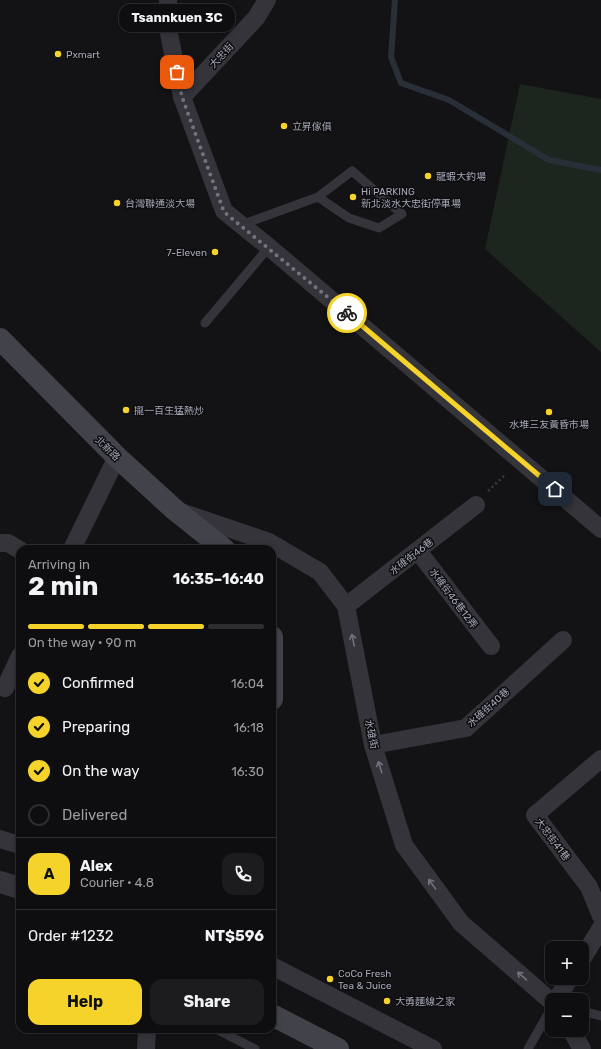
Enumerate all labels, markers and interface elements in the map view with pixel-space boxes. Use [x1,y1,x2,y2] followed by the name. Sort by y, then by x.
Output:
[119,4,235,32] callout: Tsannkuen 3C
[131,10,223,25] text: Tsannkuen 3C
[207,41,236,71] street label: 大忠街
[53,49,63,59] marker: Pxmart
[66,49,100,61] place label: Pxmart
[160,55,194,89] pin
[166,61,188,83] icon: bag
[279,121,289,131] marker: 立昇傢俱
[292,121,332,133] place label: 立昇傢俱
[423,171,433,181] marker: 龍蝦大釣場
[436,171,486,183] place label: 龍蝦大釣場
[361,186,461,210] place label: Hi PARKING 新北淡水大忠街停車場
[348,192,358,202] marker: Hi PARKING 新北淡水大忠街停車場
[112,198,122,208] marker: 台灣聯通淡大場
[125,198,195,210] place label: 台灣聯通淡大場
[167,247,207,259] place label: 7-Eleven
[210,247,220,257] marker: 7-Eleven
[327,293,367,333] courier
[336,302,358,324] icon: bike
[121,405,131,415] marker: 攏一百生猛熱炒
[134,405,204,417] place label: 攏一百生猛熱炒
[544,407,554,417] marker: 水堆三友黃昏市場
[509,419,589,431] place label: 水堆三友黃昏市場
[92,434,122,463] street label: 北新路
[538,472,572,506] pin
[544,478,566,500] icon: home
[387,536,436,578] street label: 水碓街46巷
[28,557,90,572] text: Arriving in
[427,566,480,631] street label: 水碓街46巷12弄
[173,570,264,588] text: 16:35–16:40
[28,571,98,602] text: 2 min
[349,633,357,646] one-way arrow
[28,635,136,650] text: On the way · 90 m
[28,672,50,694] icon: check
[62,674,134,692] text: Confirmed
[231,676,264,691] text: 16:04
[465,686,512,730] street label: 水碓街40巷
[28,716,50,738] icon: check
[62,718,130,736] text: Preparing
[362,718,380,750] street label: 水碓街
[233,720,264,735] text: 16:18
[28,760,50,782] icon: check
[376,760,383,773] one-way arrow
[62,762,140,780] text: On the way
[231,764,264,779] text: 16:30
[62,806,127,824] text: Delivered
[532,816,572,863] street label: 大忠街41巷
[222,853,264,895] button: phone
[80,857,113,875] text: Alex
[44,865,54,883] text: A
[80,875,154,890] text: Courier · 4.8
[428,879,436,890] one-way arrow
[28,927,114,945] text: Order #1232
[205,927,264,945] text: NT$596
[545,941,589,1037] map controls
[545,941,589,985] button: +
[338,968,392,992] place label: CoCo Fresh Tea & Juice
[517,972,528,981] one-way arrow
[325,974,335,984] marker: CoCo Fresh Tea & Juice
[28,979,142,1025] button: Help
[150,979,264,1025] button: Share
[545,993,589,1037] button: −
[382,996,392,1006] marker: 大勇麵線之家
[395,996,456,1008] place label: 大勇麵線之家

